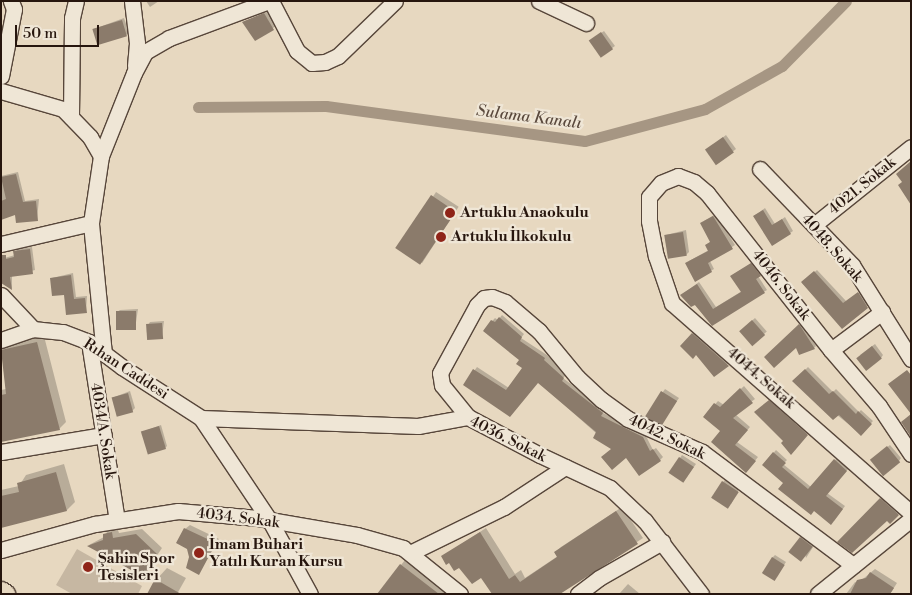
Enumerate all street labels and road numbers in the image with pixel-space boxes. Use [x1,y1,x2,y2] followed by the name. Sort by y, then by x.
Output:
[825,153,899,219] street label: 4021. Sokak
[798,210,866,286] street label: 4048. Sokak
[748,246,814,324] street label: 4046. Sokak
[80,335,172,403] street label: Rıhan Caddesi
[723,344,799,412] street label: 4044. Sokak
[87,382,119,480] street label: 4034/A. Sokak
[625,411,709,463] street label: 4042. Sokak
[467,412,549,466] street label: 4036. Sokak
[195,504,281,532] street label: 4034. Sokak

